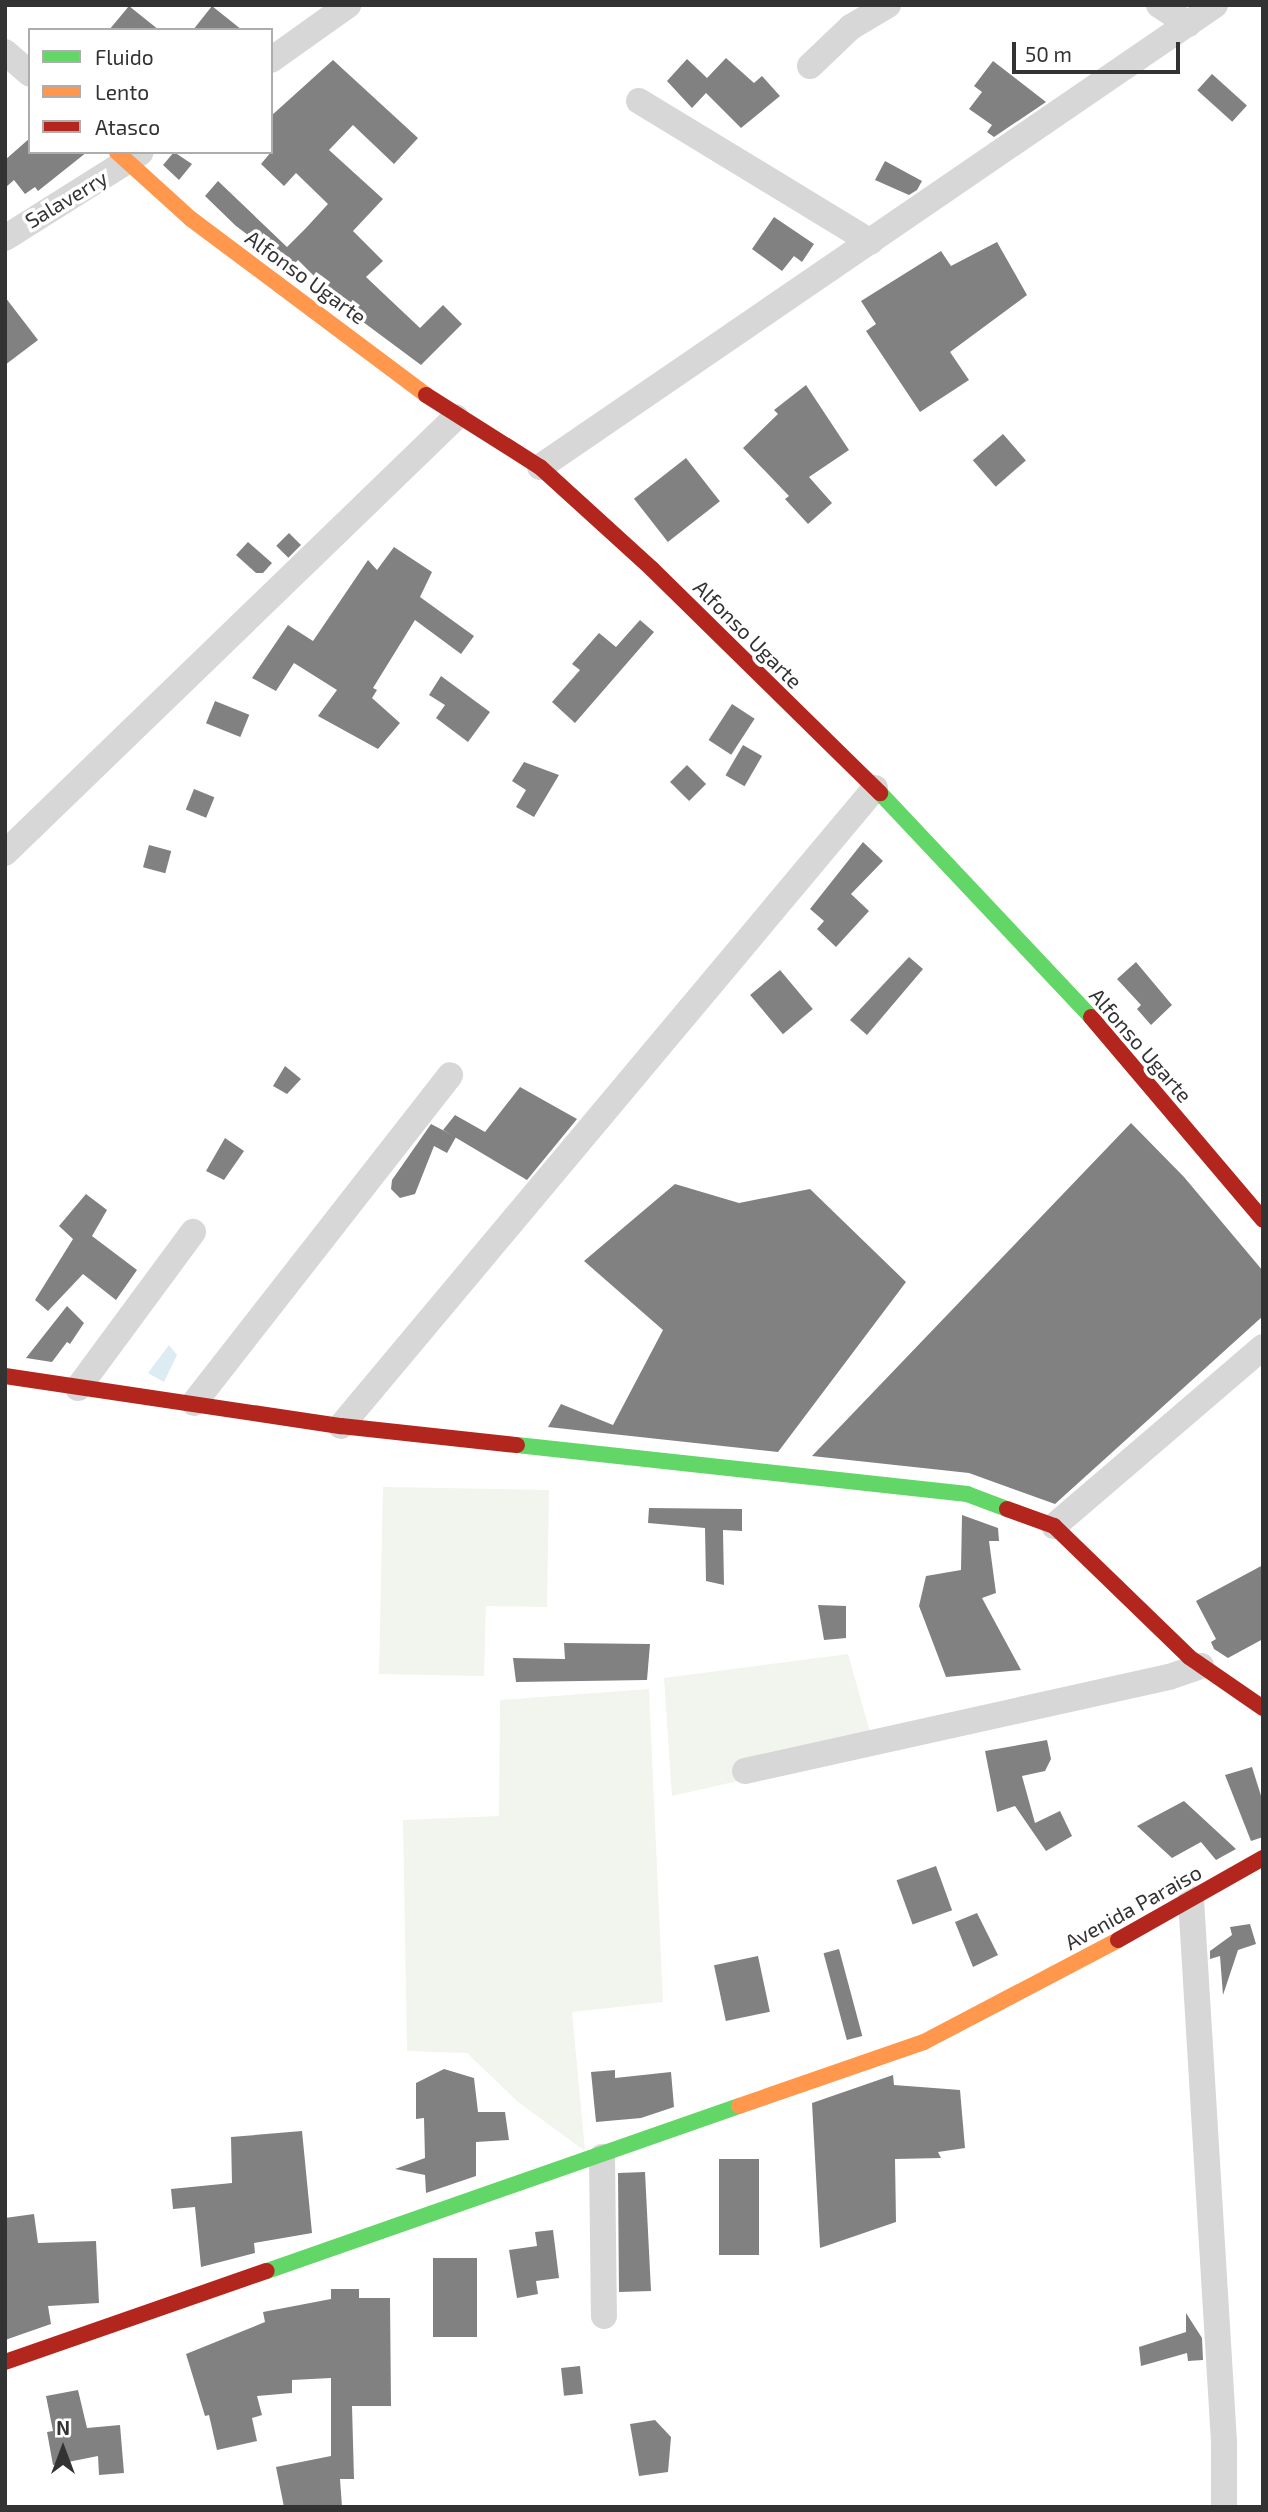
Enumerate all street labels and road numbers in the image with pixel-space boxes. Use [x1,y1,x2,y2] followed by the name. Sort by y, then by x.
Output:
[20,165,112,233] street label: Salaverry
[241,225,371,329] street label: Alfonso Ugarte
[688,574,808,694] street label: Alfonso Ugarte
[1085,983,1197,1107] street label: Alfonso Ugarte
[1060,1859,1206,1955] street label: Avenida Paraiso

